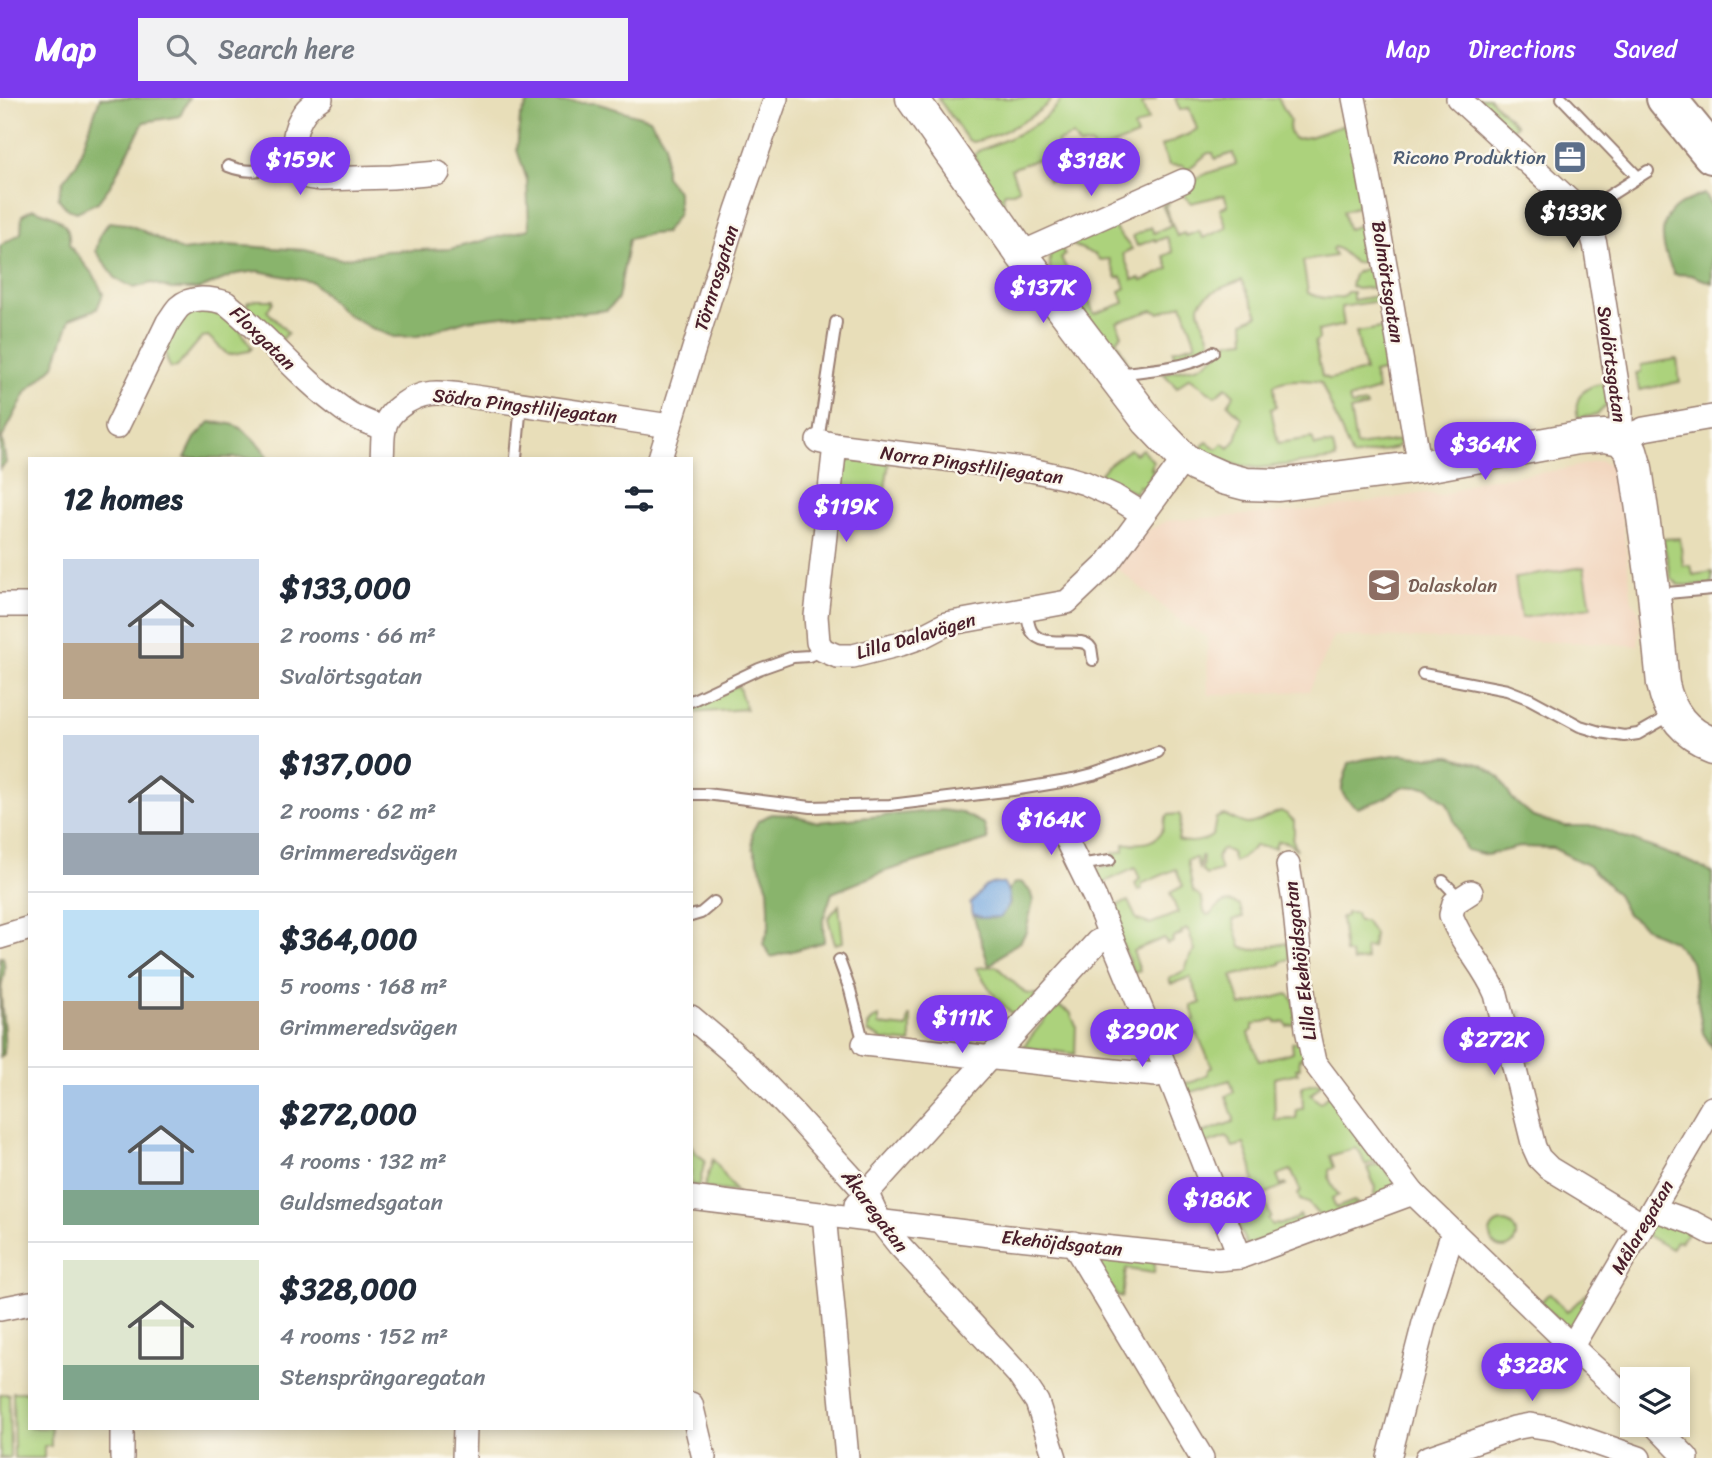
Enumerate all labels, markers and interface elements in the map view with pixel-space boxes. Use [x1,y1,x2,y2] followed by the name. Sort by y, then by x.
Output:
[138,18,628,81] search box
[35,20,96,78] text: Map
[218,26,355,72] text: Search here
[1386,28,1430,70] text: Map
[1468,28,1576,70] text: Directions
[1614,28,1677,70] text: Saved
[162,30,200,68] icon: search
[251,138,349,197] pin: $159K
[1551,138,1589,176] office icon: Ricono Produktion
[266,139,334,180] text: $159K
[1042,139,1140,198] pin: $318K
[1058,140,1124,181] text: $318K
[1393,141,1546,174] place label: Ricono Produktion
[1524,190,1622,250] pin: $133K
[1541,192,1605,233] text: $133K
[1362,218,1414,346] street label: Bolmörtsgatan
[684,221,748,335] street label: Törnrosgatan
[994,266,1092,325] pin: $137K
[1010,267,1076,308] text: $137K
[222,298,304,378] street label: Floxgatan
[1587,304,1637,424] street label: Svalörtsgatan
[431,378,619,434] street label: Södra Pingstliljegatan
[1436,422,1534,482] pin: $364K
[1450,424,1520,465] text: $364K
[878,436,1066,494] street label: Norra Pingstliljegatan
[63,472,183,526] text: 12 homes
[620,480,658,518] icon: filters
[797,484,895,544] pin: $119K
[814,486,878,527] text: $119K
[280,561,411,615] text: $133,000
[1365,566,1403,604] school or university icon: Dalaskolan
[1408,569,1497,602] place label: Dalaskolan
[119,587,203,671] icon: home
[852,603,980,669] street label: Lilla Dalavägen
[280,615,436,656] text: 2 rooms · 66 m²
[280,656,422,697] text: Svalörtsgatan
[280,737,412,791] text: $137,000
[119,763,203,847] icon: home
[280,791,436,832] text: 2 rooms · 62 m²
[1002,798,1100,857] pin: $164K
[1018,799,1084,840] text: $164K
[280,832,458,873] text: Grimmeredsvägen
[1274,879,1326,1043] street label: Lilla Ekehöjdsgatan
[280,912,417,966] text: $364,000
[119,938,203,1022] icon: home
[280,966,448,1007] text: 5 rooms · 168 m²
[913,996,1011,1055] pin: $111K
[932,997,992,1038] text: $111K
[280,1007,458,1048] text: Grimmeredsvägen
[1093,1010,1191,1069] pin: $290K
[1106,1011,1178,1052] text: $290K
[1445,1018,1543,1077] pin: $272K
[1459,1019,1529,1060] text: $272K
[280,1087,417,1141] text: $272,000
[119,1113,203,1197] icon: home
[280,1141,447,1182] text: 4 rooms · 132 m²
[832,1162,917,1260] street label: Åkaregatan
[1602,1173,1682,1281] street label: Målaregatan
[1168,1178,1266,1237] pin: $186K
[1184,1179,1250,1220] text: $186K
[280,1182,443,1223] text: Guldsmedsgatan
[1000,1220,1124,1266] street label: Ekehöjdsgatan
[280,1262,417,1316] text: $328,000
[119,1288,203,1372] icon: home
[280,1316,448,1357] text: 4 rooms · 152 m²
[1483,1344,1581,1403] pin: $328K
[1497,1345,1567,1386] text: $328K
[280,1357,485,1398] text: Stensprängaregatan
[1620,1367,1690,1437] map controls
[1620,1367,1690,1437] button: layers

